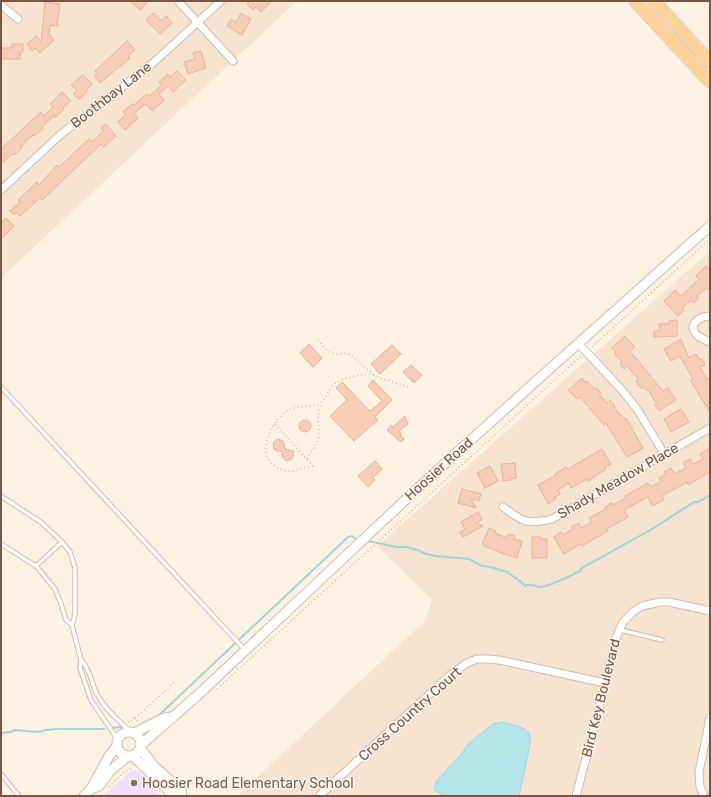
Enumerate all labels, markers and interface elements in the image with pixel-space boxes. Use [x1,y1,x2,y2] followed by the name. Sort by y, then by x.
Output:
[67,58,155,132] street label: Boothbay Lane
[401,434,477,504] street label: Hoosier Road
[554,439,682,523] street label: Shady Meadow Place
[578,637,624,759] street label: Bird Key Boulevard
[355,663,465,765] street label: Cross Country Court
[142,775,354,792] place label: Hoosier Road Elementary School
[129,778,139,788] marker: Hoosier Road Elementary School

